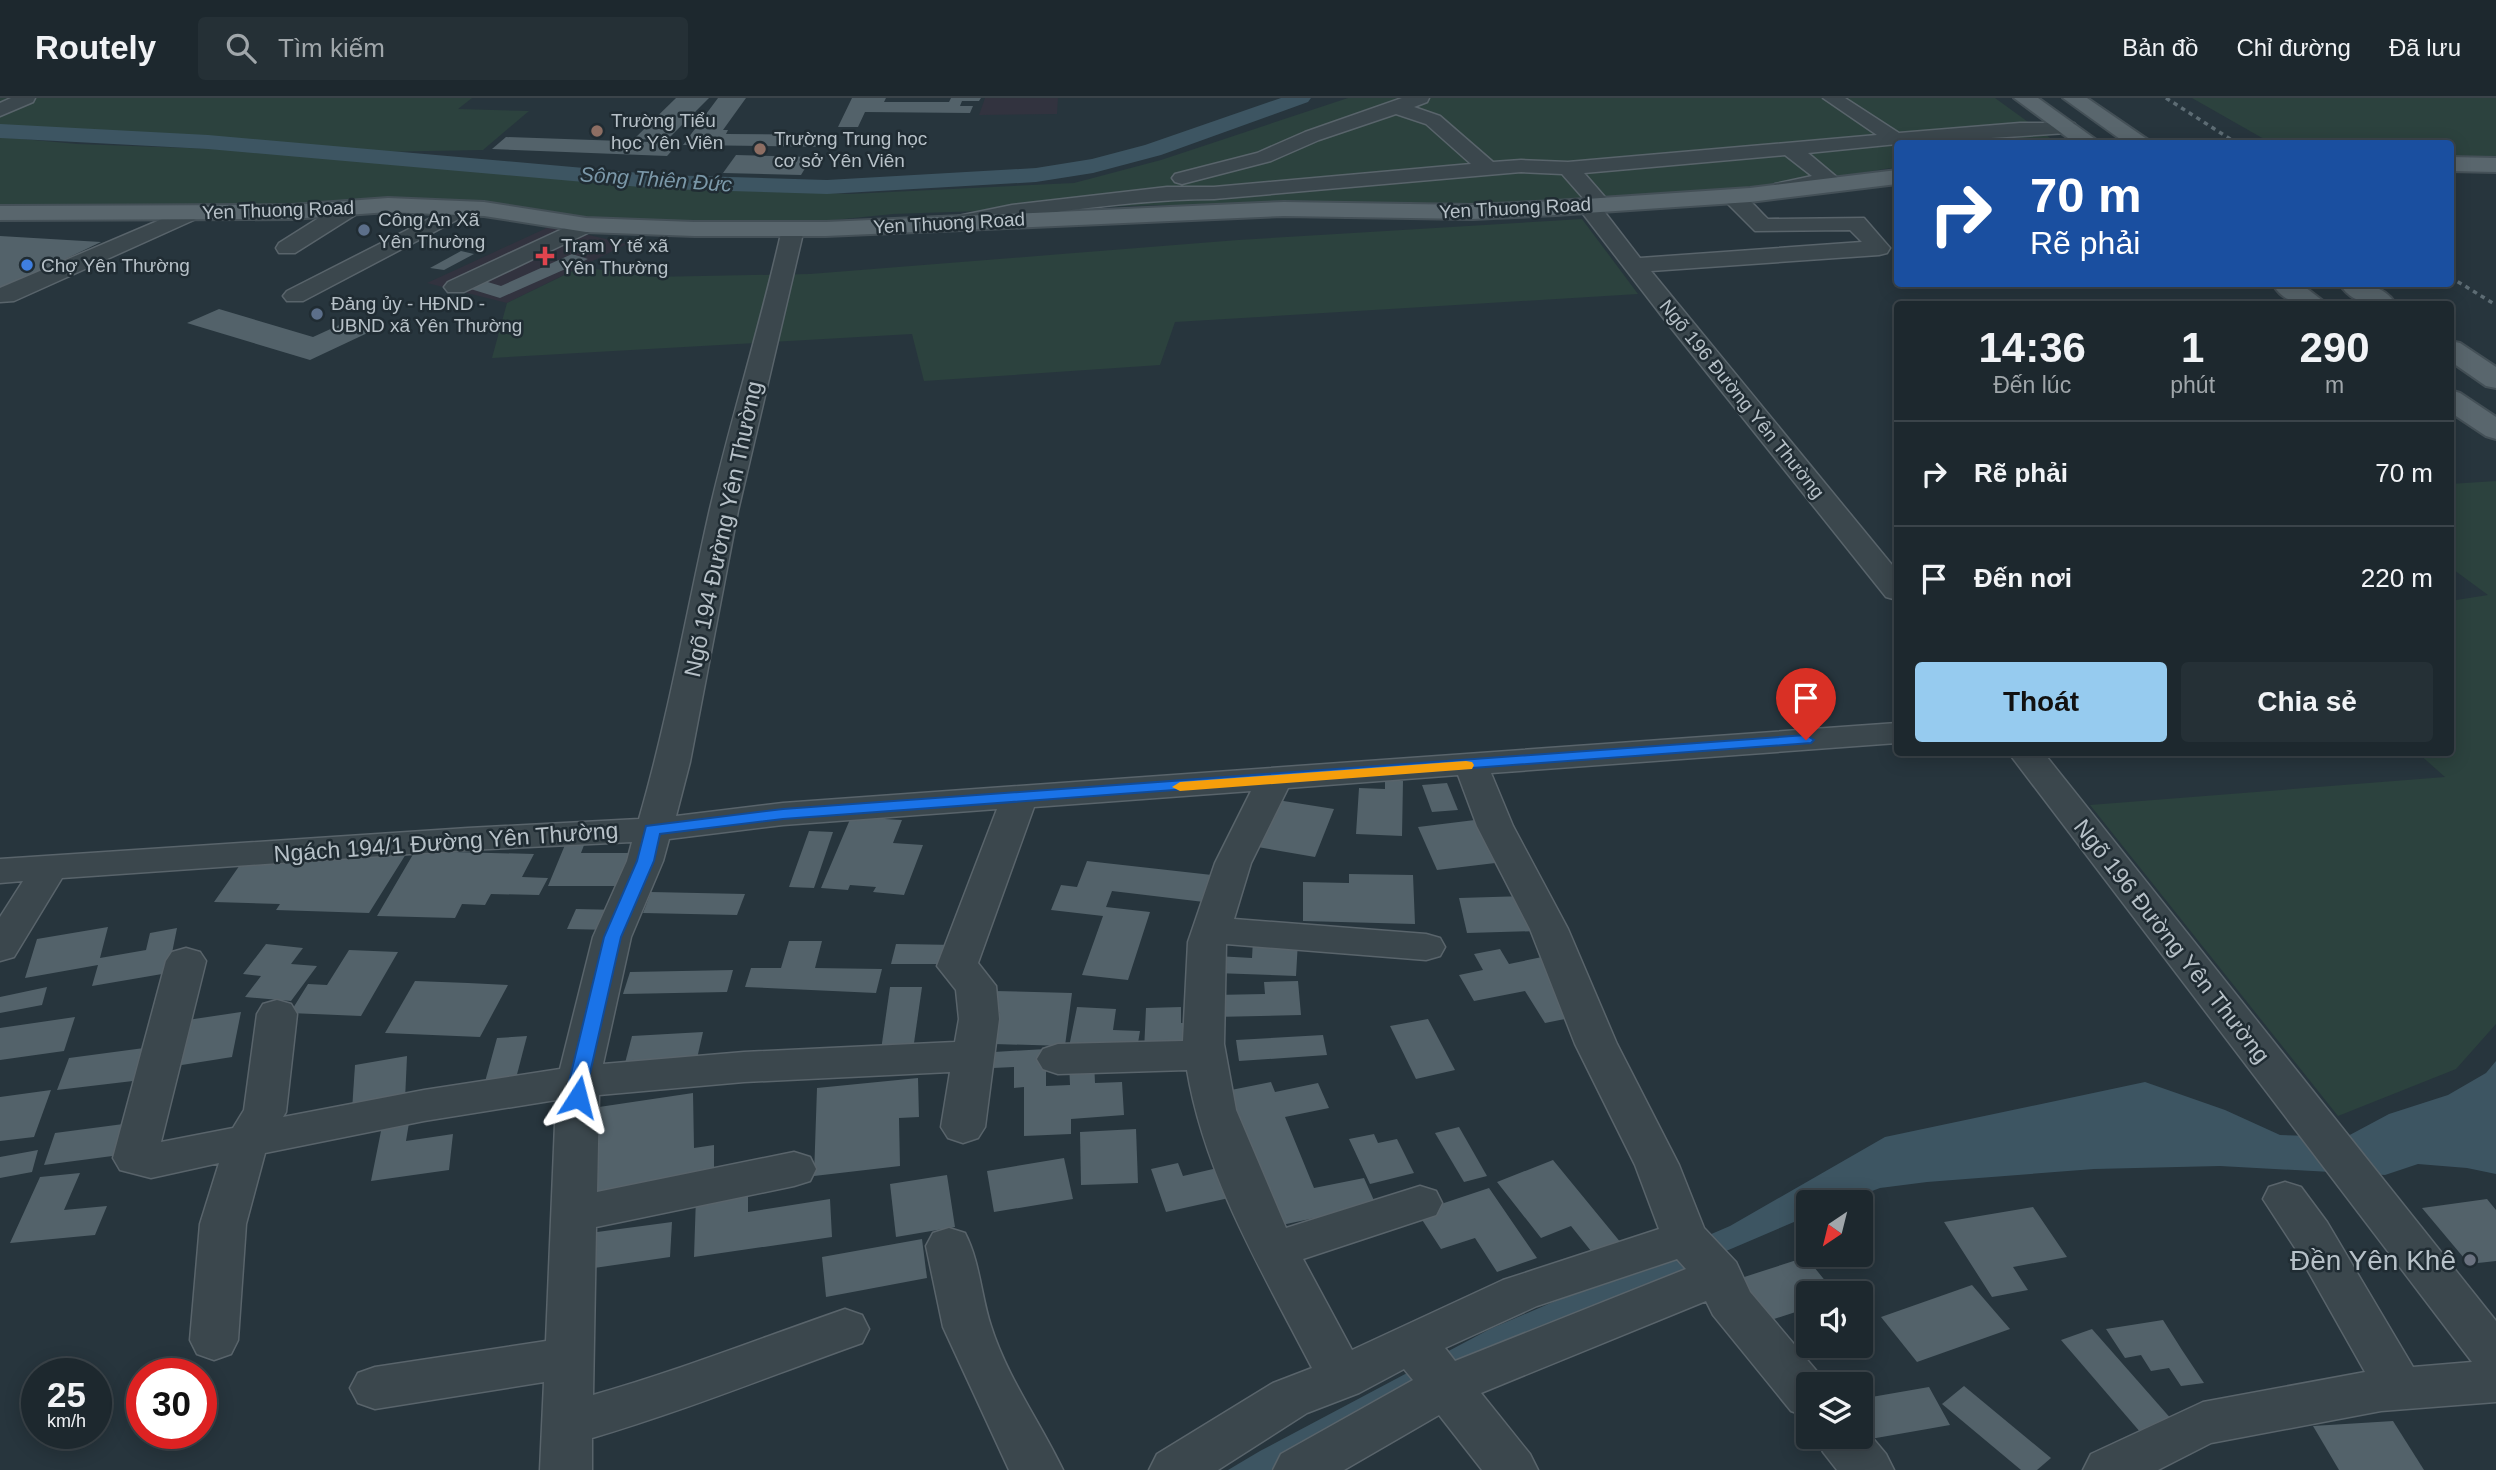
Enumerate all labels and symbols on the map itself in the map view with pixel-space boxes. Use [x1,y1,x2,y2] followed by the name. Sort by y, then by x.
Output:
[611,110,723,153] place label: Trường Tiểu học Yên Viên
[589,123,605,139] marker: Trường Tiểu học Yên Viên
[774,128,927,171] place label: Trường Trung học cơ sở Yên Viên
[752,141,768,157] marker: Trường Trung học cơ sở Yên Viên
[579,162,733,196] water label: Sông Thiên Đức
[1438,194,1592,222] street label: Yen Thuong Road
[202,197,354,223] street label: Yen Thuong Road
[378,209,485,252] place label: Công An Xã Yên Thường
[872,209,1026,237] street label: Yen Thuong Road
[356,222,372,238] marker: Công An Xã Yên Thường
[561,235,669,278] place label: Trạm Y tế xã Yên Thường
[535,246,555,266] marker: Trạm Y tế xã Yên Thường
[41,255,190,276] place label: Chợ Yên Thường
[19,257,35,273] marker: Chợ Yên Thường
[331,293,522,336] place label: Đảng ủy - HĐND - UBND xã Yên Thường
[1655,296,1829,502] street label: Ngõ 196 Đường Yên Thường
[309,306,325,322] marker: Đảng ủy - HĐND - UBND xã Yên Thường
[679,379,767,679] street label: Ngõ 194 Đường Yên Thường
[1776,668,1836,740] pin
[2069,814,2275,1068] street label: Ngõ 196 Đường Yên Thường
[273,817,619,867] street label: Ngách 194/1 Đường Yên Thường
[541,1060,615,1134] position arrow
[1796,1190,1872,1267] north arrow
[2290,1245,2456,1276] place label: Đền Yên Khê
[2462,1252,2478,1268] marker: Đền Yên Khê
[126,1358,217,1449] speed limit sign: 30

